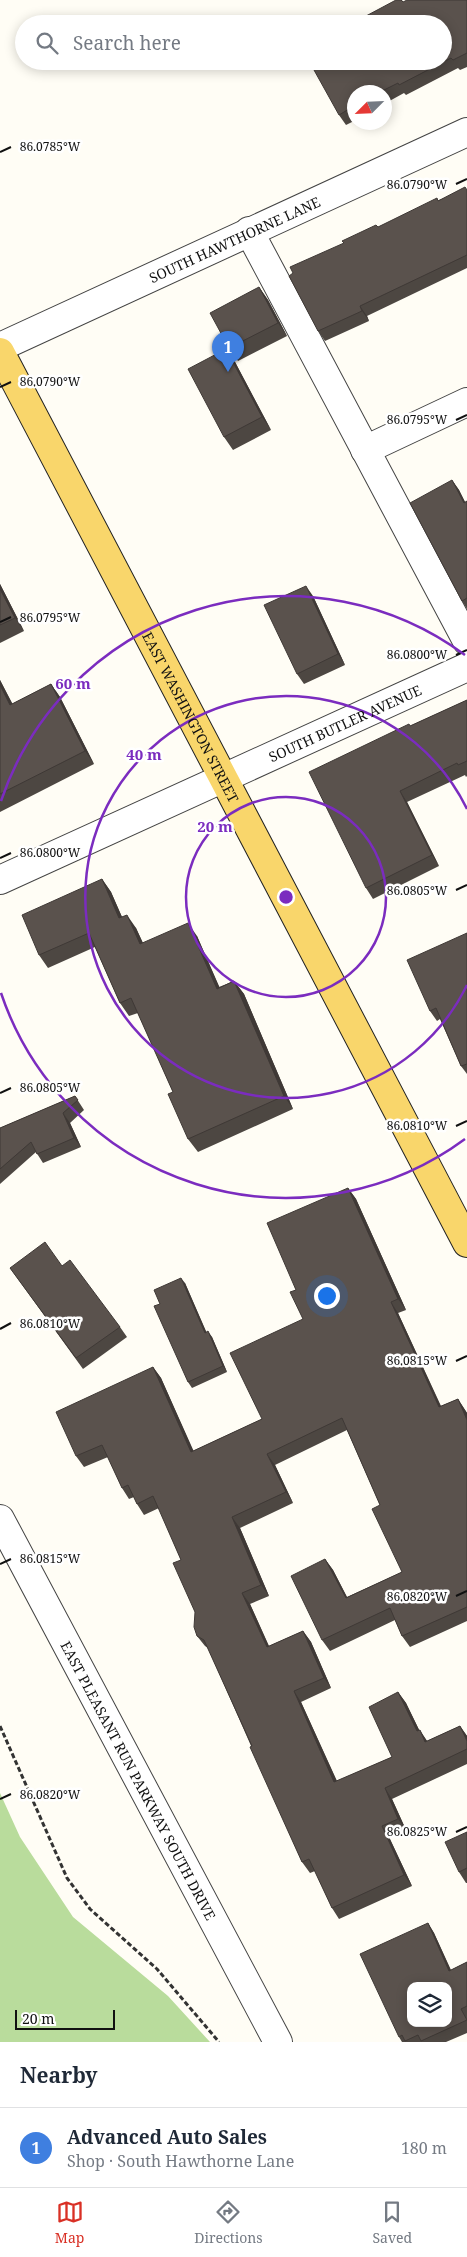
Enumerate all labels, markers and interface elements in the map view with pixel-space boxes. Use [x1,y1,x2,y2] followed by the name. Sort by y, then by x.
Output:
[15,15,452,70] search box
[33,29,61,57] icon: search
[73,30,181,56] text: Search here
[347,85,392,130] north arrow
[20,138,81,155] text: 86.0785°W
[387,176,448,193] text: 86.0790°W
[146,191,323,287] street label: SOUTH HAWTHORNE LANE
[212,331,244,372] pin: 1
[20,373,81,390] text: 86.0790°W
[387,411,448,428] text: 86.0795°W
[20,609,81,626] text: 86.0795°W
[139,628,244,806] street label: EAST WASHINGTON STREET
[387,646,448,663] text: 86.0800°W
[55,673,91,693] text: 60 m
[265,680,424,766] street label: SOUTH BUTLER AVENUE
[126,744,162,764] text: 40 m
[197,816,233,836] text: 20 m
[20,844,81,861] text: 86.0800°W
[387,882,448,899] text: 86.0805°W
[277,888,295,906] centre of rings
[20,1079,81,1096] text: 86.0805°W
[387,1117,448,1134] text: 86.0810°W
[314,1283,340,1309] your location
[20,1315,81,1332] text: 86.0810°W
[387,1352,448,1369] text: 86.0815°W
[20,1550,81,1567] text: 86.0815°W
[387,1588,448,1605] text: 86.0820°W
[57,1638,221,1923] street label: EAST PLEASANT RUN PARKWAY SOUTH DRIVE
[20,1786,81,1803] text: 86.0820°W
[387,1823,448,1840] text: 86.0825°W
[407,1982,452,2027] map controls
[407,1982,452,2027] button: layers
[15,2007,115,2030] scale bar
[22,2009,55,2028] text: 20 m
[20,2061,98,2089] text: Nearby
[67,2124,267,2150] text: Advanced Auto Sales
[31,2137,41,2159] text: 1
[401,2137,447,2159] text: 180 m
[67,2150,294,2172] text: Shop · South Hawthorne Lane
[55,2198,84,2247] tab: Map
[194,2198,263,2247] tab: Directions
[372,2198,412,2247] tab: Saved

